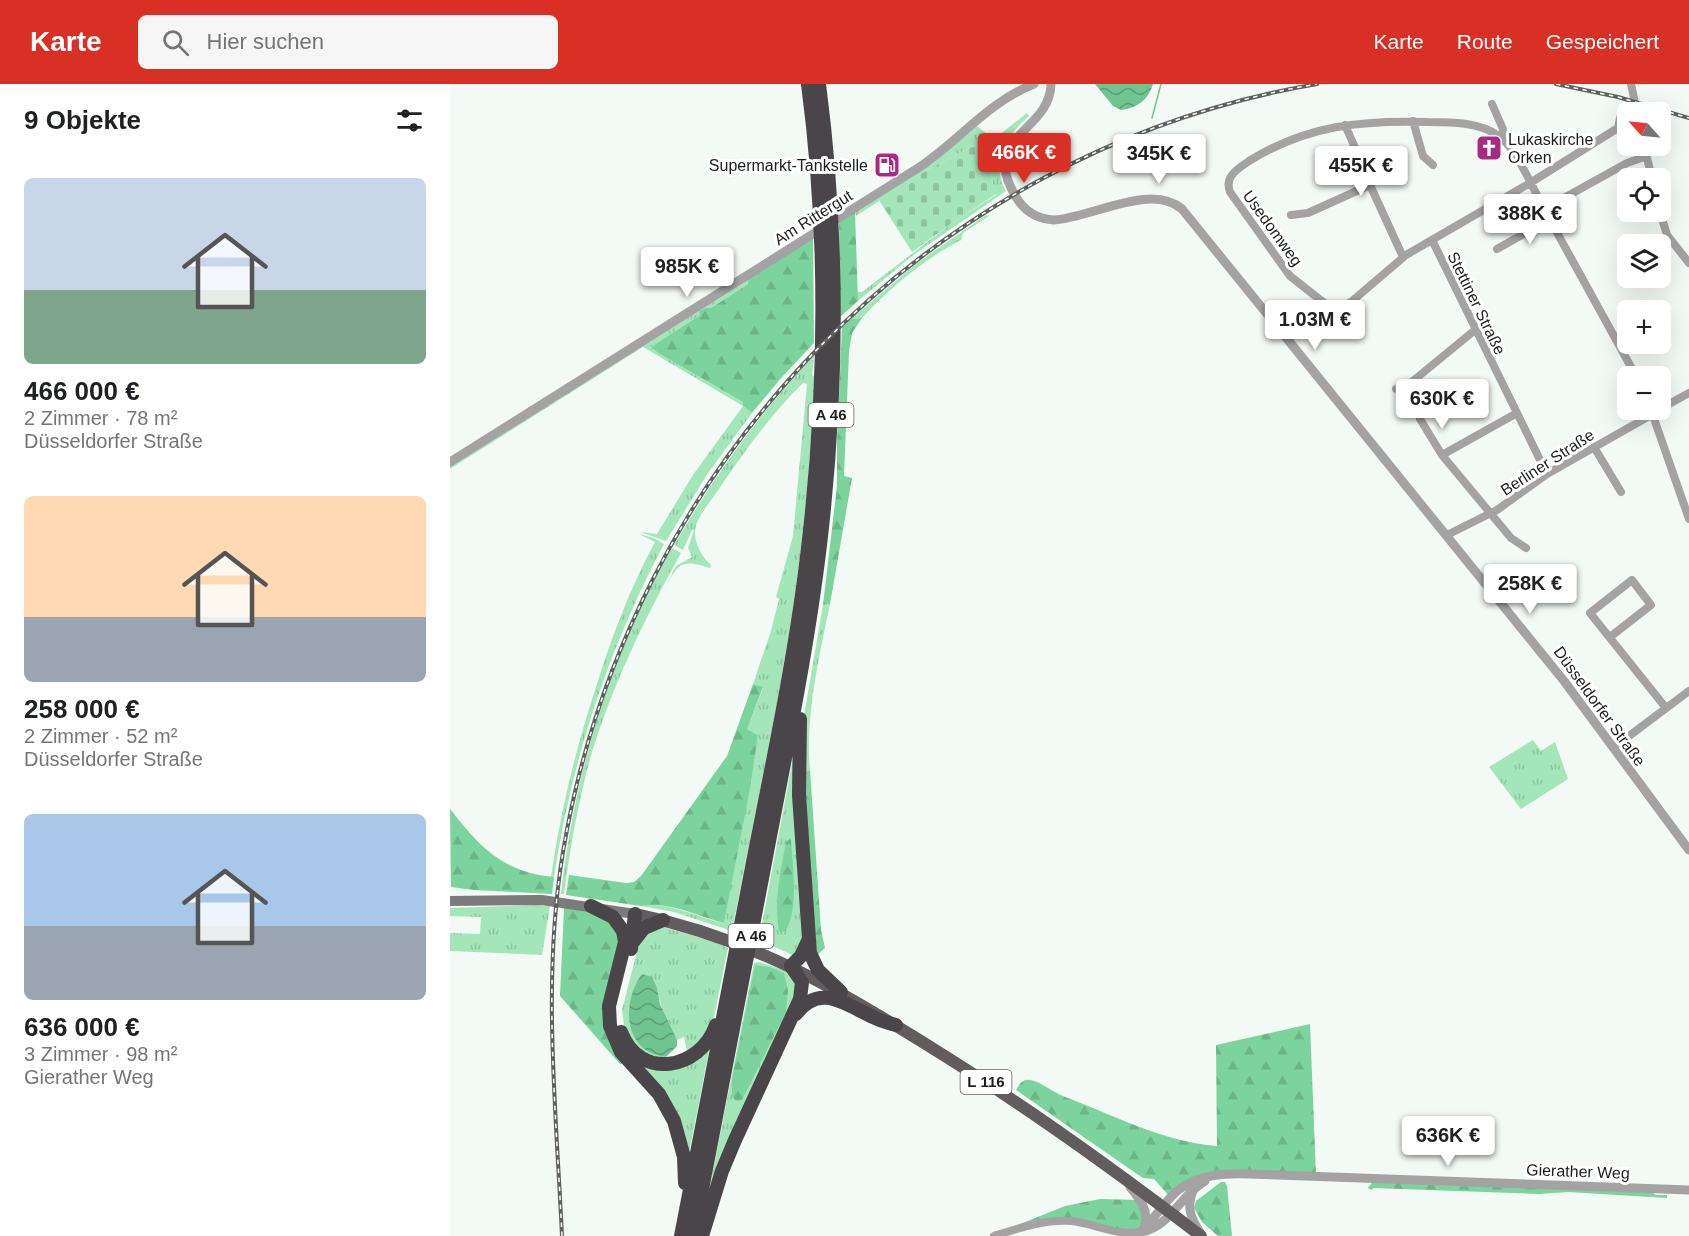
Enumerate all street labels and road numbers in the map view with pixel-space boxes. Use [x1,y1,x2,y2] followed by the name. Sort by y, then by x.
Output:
[771,186,856,248] street label: Am Rittergut
[1240,187,1306,269] street label: Usedomweg
[1444,249,1509,357] street label: Stettiner Straße
[808,403,854,427] road number: A 46
[1498,426,1597,499] street label: Berliner Straße
[1551,643,1649,769] street label: Düsseldorfer Straße
[728,924,774,948] road number: A 46
[960,1070,1012,1094] road number: L 116
[1526,1161,1630,1182] street label: Gierather Weg

